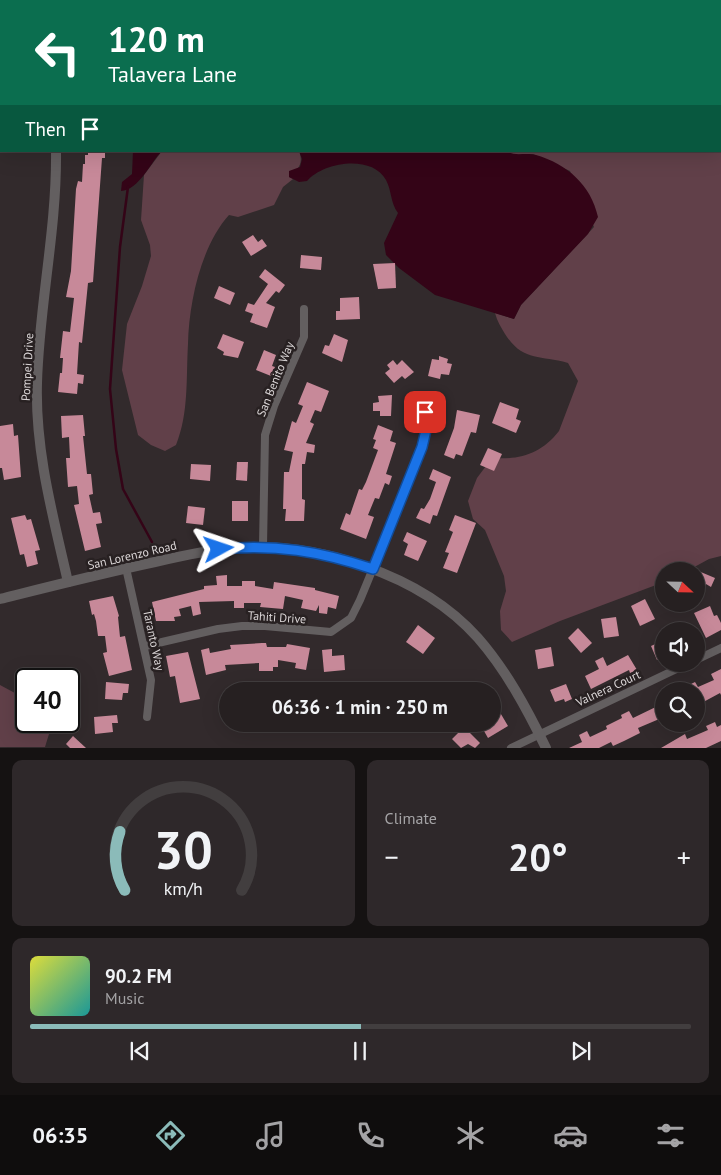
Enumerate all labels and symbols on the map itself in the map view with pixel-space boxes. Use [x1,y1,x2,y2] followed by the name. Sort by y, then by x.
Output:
[18,332,36,402] street label: Pompei Drive
[253,339,297,419] street label: San Benito Way
[404,391,446,433] pin
[192,522,244,574] position arrow
[86,537,178,573] street label: San Lorenzo Road
[655,562,705,612] north arrow
[247,607,307,627] street label: Tahiti Drive
[140,608,168,672] street label: Taranto Way
[572,667,643,710] street label: Valnera Court
[15,668,80,733] speed limit sign: 40

